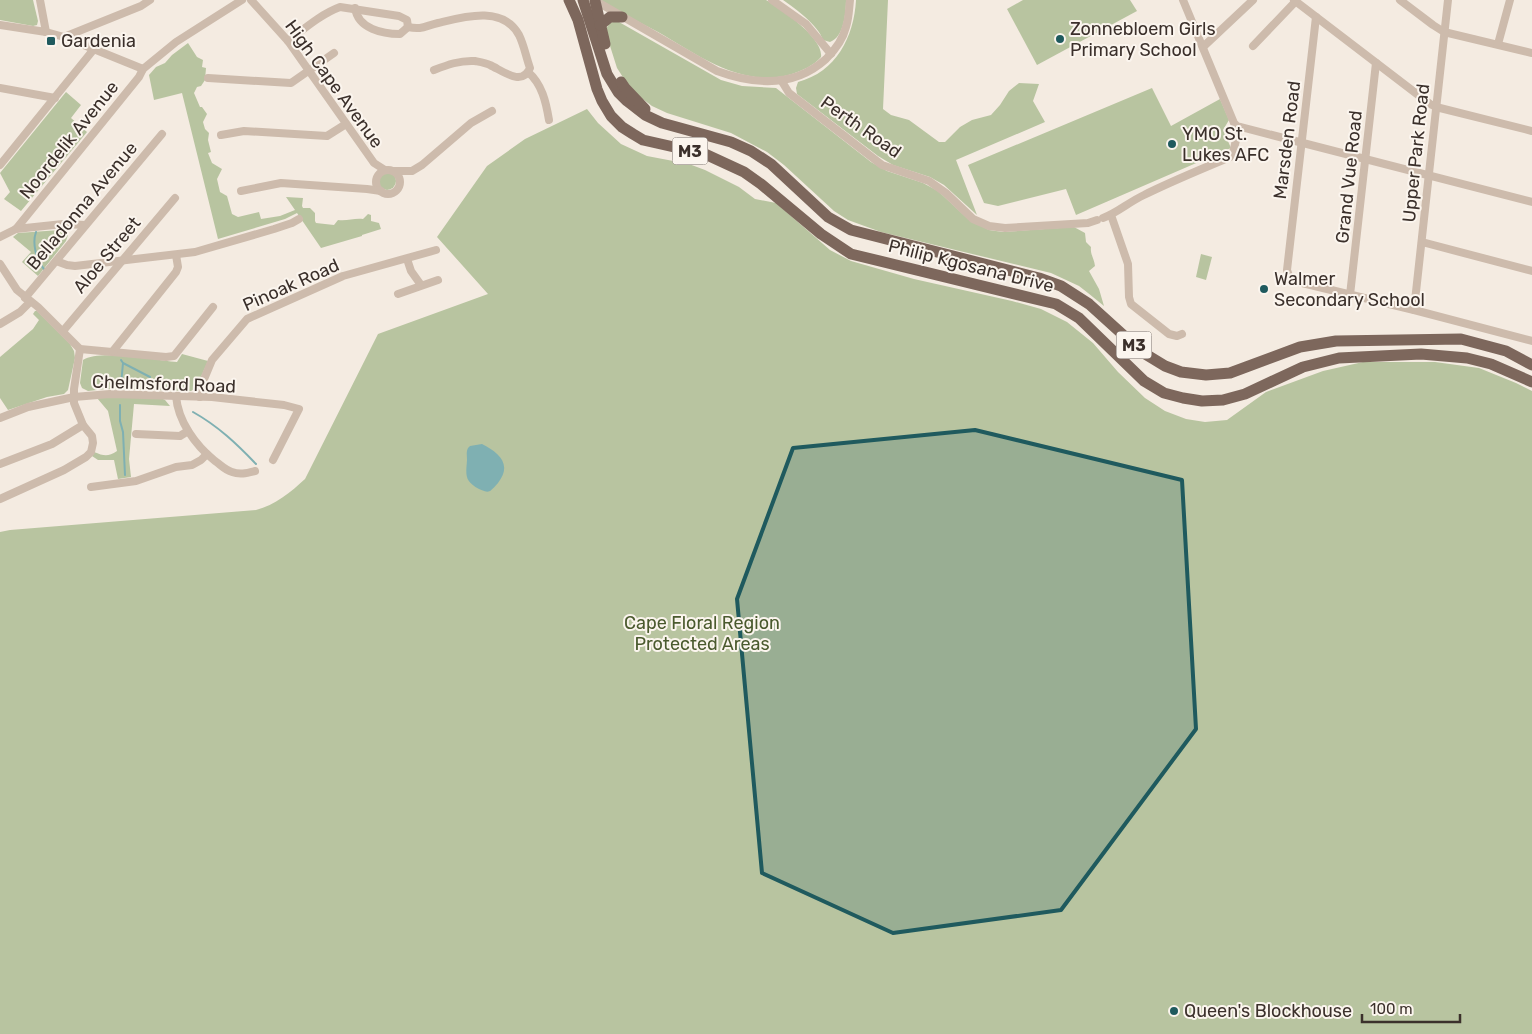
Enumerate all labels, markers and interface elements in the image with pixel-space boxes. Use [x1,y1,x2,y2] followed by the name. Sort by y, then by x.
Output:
[280,16,388,152] street label: High Cape Avenue
[1070,18,1216,61] place label: Zonnebloem Girls Primary School
[61,30,136,52] place label: Gardenia
[1054,33,1066,45] marker: Zonnebloem Girls Primary School
[45,35,57,47] marker: Gardenia
[15,77,123,203] street label: Noordelik Avenue
[1269,80,1305,200] street label: Marsden Road
[1398,83,1434,223] street label: Upper Park Road
[816,91,906,163] street label: Perth Road
[1331,109,1367,245] street label: Grand Vue Road
[1182,123,1269,166] place label: YMO St. Lukes AFC
[22,137,142,275] street label: Belladonna Avenue
[672,138,708,164] road number: M3
[1166,138,1178,150] marker: YMO St. Lukes AFC
[69,212,145,298] street label: Aloe Street
[886,235,1056,297] street label: Philip Kgosana Drive
[239,254,343,316] street label: Pinoak Road
[1274,268,1425,311] place label: Walmer Secondary School
[1258,283,1270,295] marker: Walmer Secondary School
[1116,332,1152,358] road number: M3
[92,370,236,398] street label: Chelmsford Road
[624,612,780,655] park label: Cape Floral Region Protected Areas
[1362,992,1460,1024] scale bar
[1184,1000,1352,1022] place label: Queen's Blockhouse
[1370,1000,1412,1018] text: 100 m
[1168,1005,1180,1017] marker: Queen's Blockhouse

